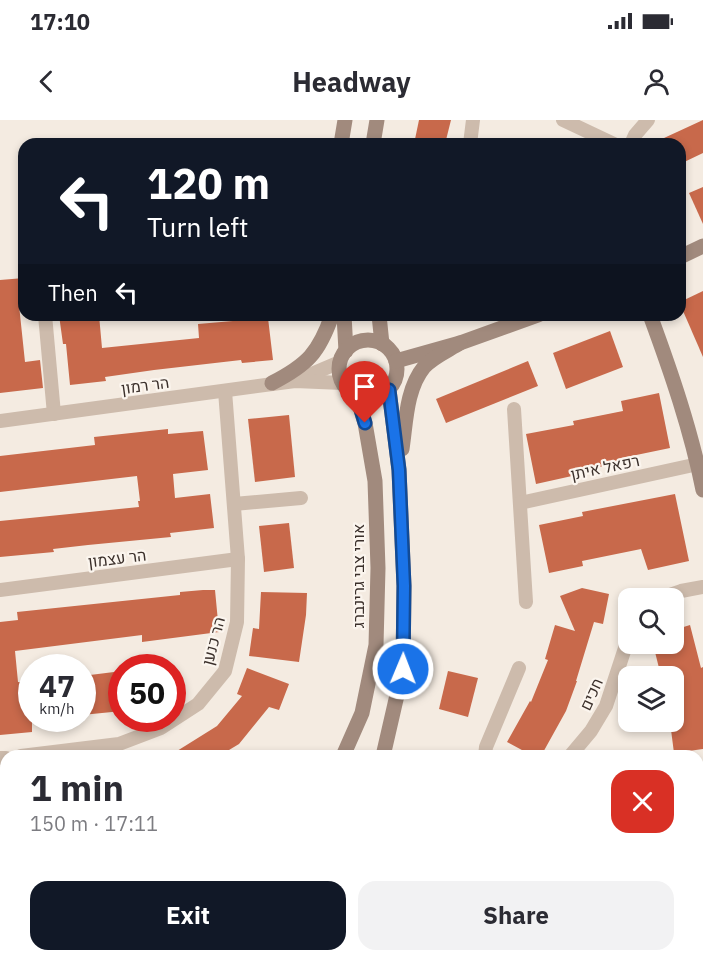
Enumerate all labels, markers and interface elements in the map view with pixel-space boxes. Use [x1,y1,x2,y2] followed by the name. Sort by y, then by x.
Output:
[30,7,90,36] text: 17:10
[292,64,411,99] text: Headway
[30,65,63,98] icon: back
[640,65,673,98] icon: person
[147,156,270,211] text: 120 m
[48,162,126,240] icon: left
[147,209,248,244] text: Turn left
[110,276,143,309] icon: left
[48,278,98,307] text: Then
[339,361,390,423] pin
[348,370,381,403] icon: arrive
[120,372,170,398] street label: הר רמון
[569,450,641,484] street label: רפאל איתן
[348,524,368,628] street label: אורי צבי גרינברג
[87,545,147,571] street label: הר עצמון
[618,588,684,732] map controls
[618,588,684,654] button: search
[197,615,229,667] street label: הר כנען
[371,637,435,701] position arrow
[108,654,186,732] speed limit sign: 50
[39,666,75,705] text: 47
[618,666,684,732] button: layers
[575,675,607,713] street label: חכים
[39,699,75,718] text: km/h
[30,764,124,811] text: 1 min
[611,770,674,833] button: close
[30,810,158,837] text: 150 m · 17:11
[30,881,346,950] button: Exit
[358,881,674,950] button: Share

